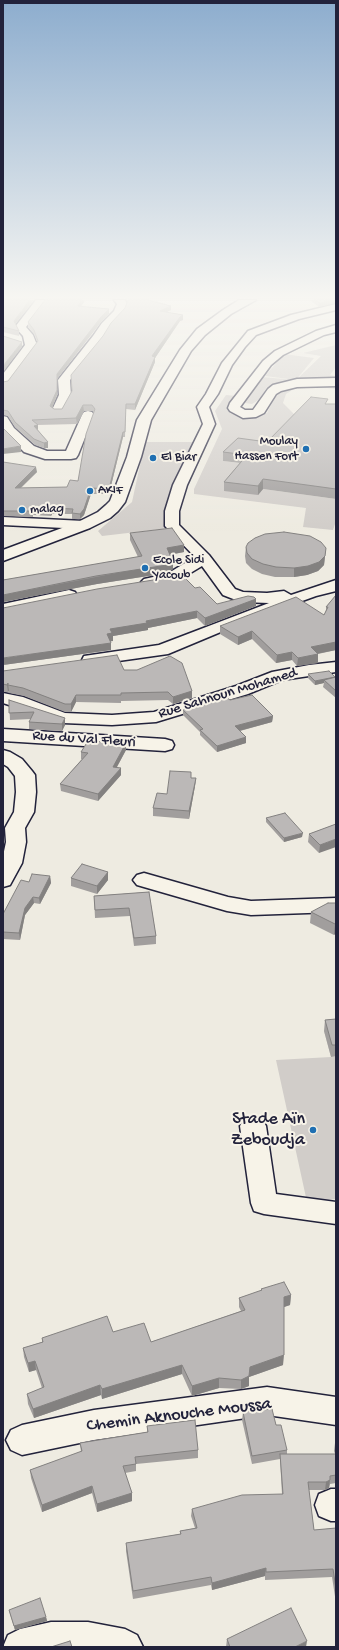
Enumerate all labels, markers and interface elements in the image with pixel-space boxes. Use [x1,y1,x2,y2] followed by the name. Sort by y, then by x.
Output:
[235,434,298,465] place label: Moulay Hassen Fort
[301,444,311,454] marker: Moulay Hassen Fort
[161,450,196,466] place label: El Biar
[148,453,158,463] marker: El Biar
[98,483,123,499] place label: AKIF
[85,486,95,496] marker: AKIF
[30,502,64,518] place label: malag
[17,505,27,515] marker: malag
[153,553,204,584] place label: Ecole Sidi Yacoub
[140,563,150,573] marker: Ecole Sidi Yacoub
[157,664,299,724] street label: Rue Sahnoun Mohamed
[32,727,136,753] street label: Rue du Val Fleuri
[231,1109,305,1152] place label: Stade Aïn Zeboudja
[308,1125,318,1135] marker: Stade Aïn Zeboudja
[85,1394,273,1438] street label: Chemin Aknouche Moussa

